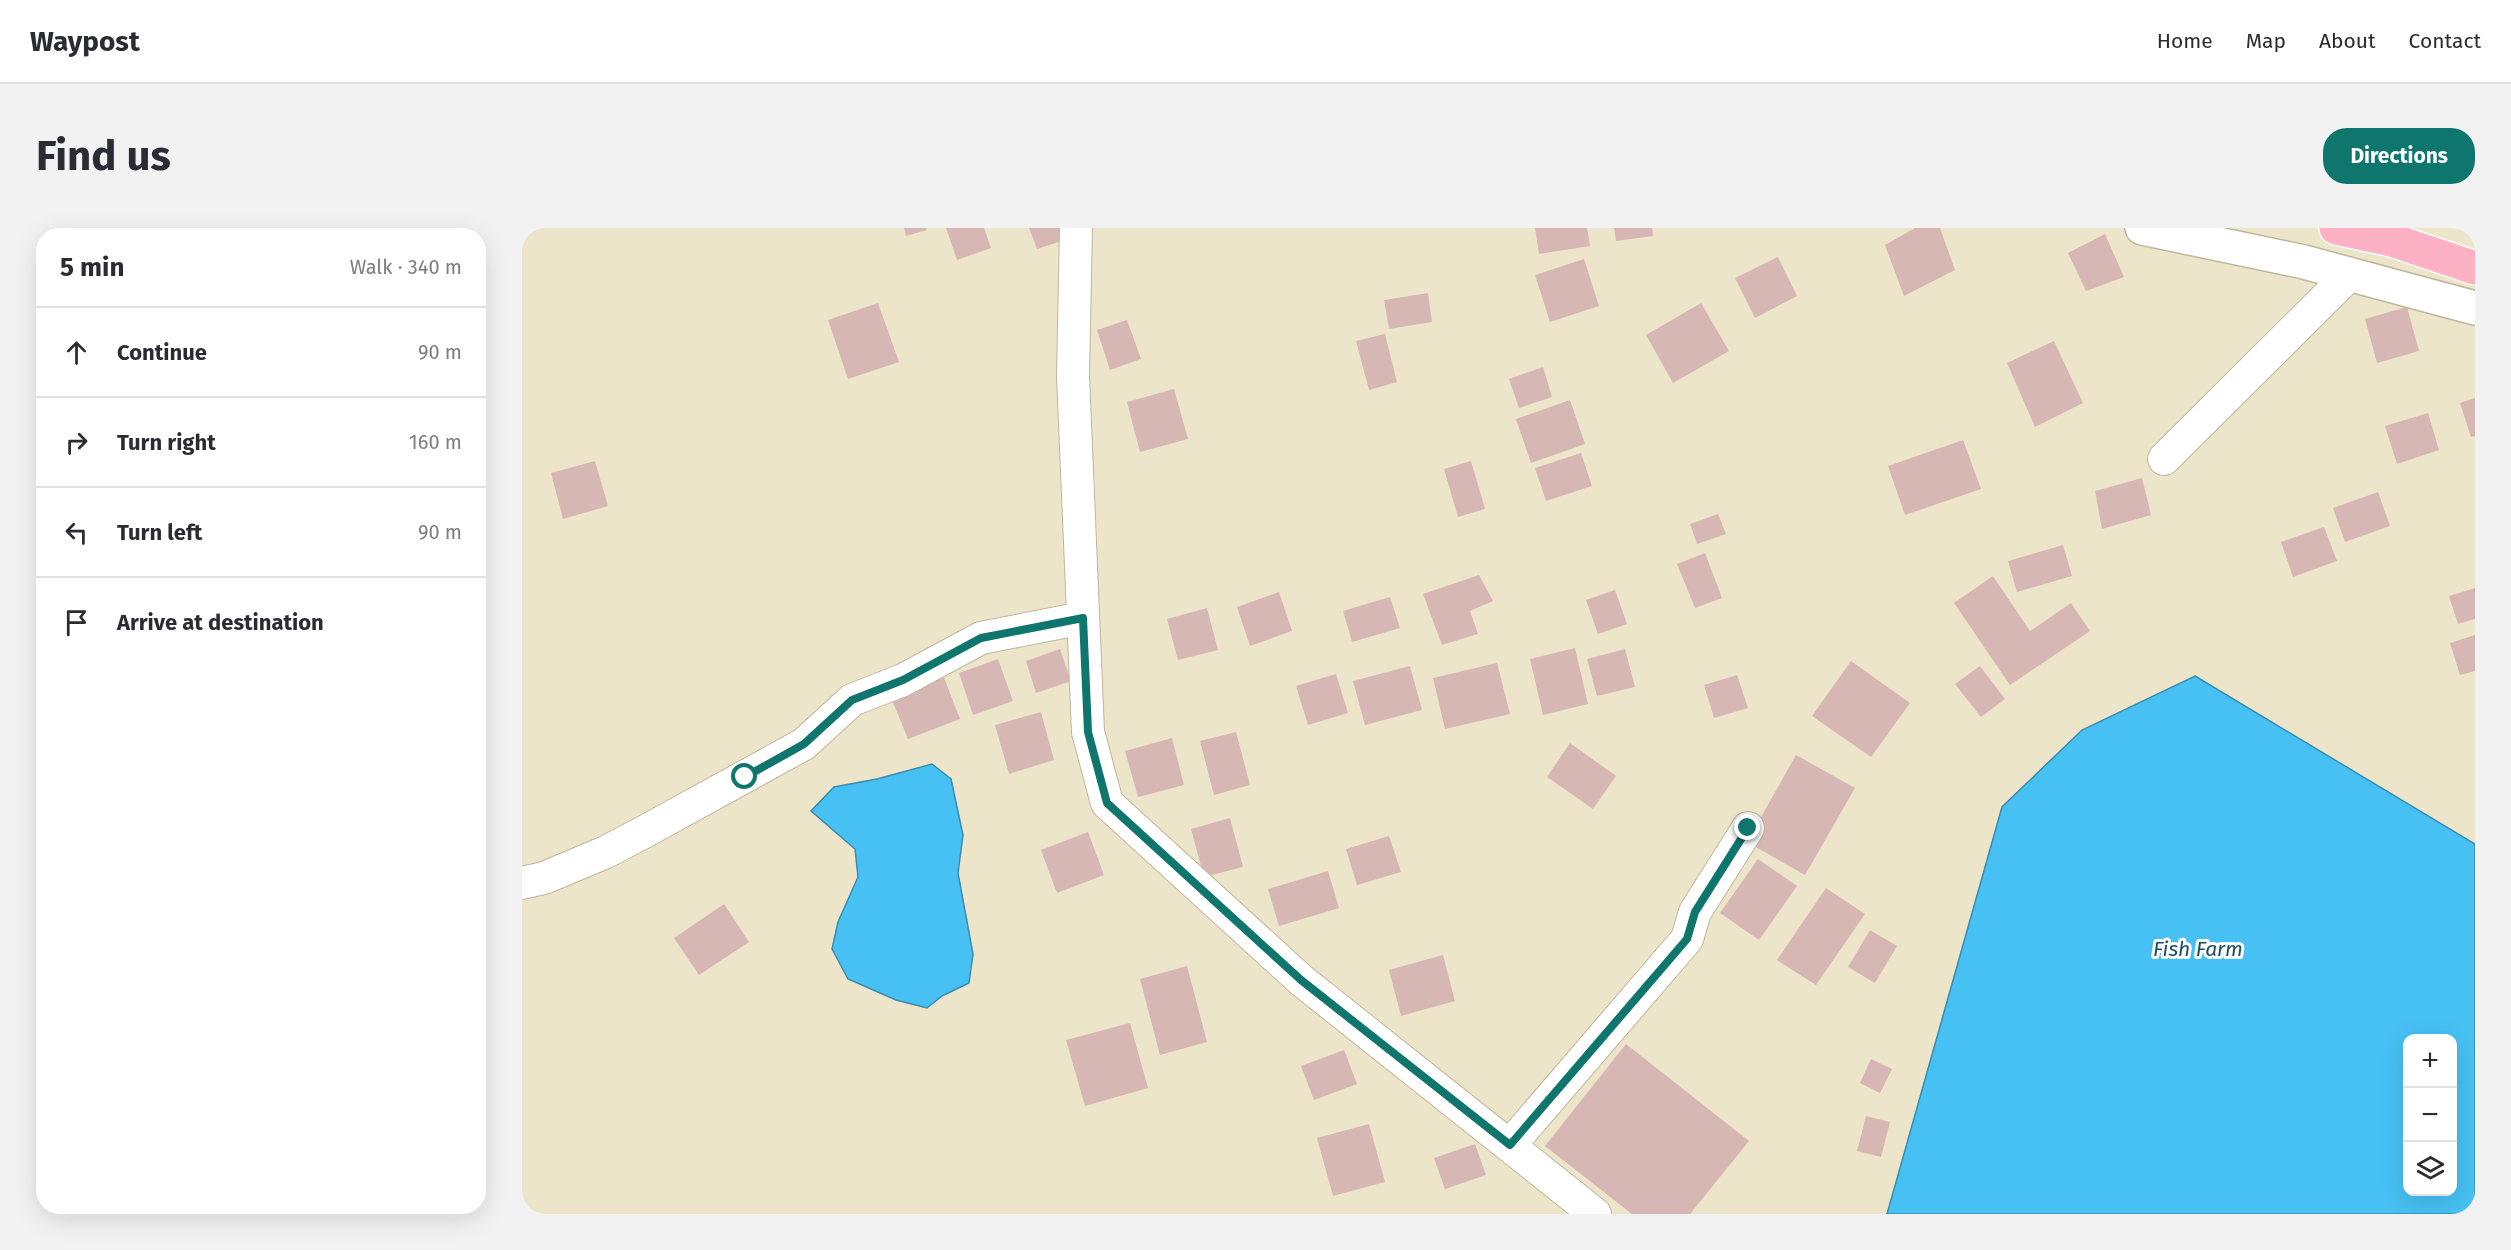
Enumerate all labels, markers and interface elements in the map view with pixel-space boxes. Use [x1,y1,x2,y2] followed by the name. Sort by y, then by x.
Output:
[30,25,140,58] text: Waypost
[2157,28,2213,54] text: Home
[2246,28,2286,54] text: Map
[2319,28,2376,54] text: About
[2409,28,2481,54] text: Contact
[2323,128,2475,184] button: Directions
[36,131,171,181] text: Find us
[60,252,124,283] text: 5 min
[350,255,462,279] text: Walk · 340 m
[60,336,93,369] icon: ahead
[117,339,207,366] text: Continue
[418,340,462,364] text: 90 m
[60,426,93,459] icon: right
[117,429,216,456] text: Turn right
[409,430,462,454] text: 160 m
[60,516,93,549] icon: left
[117,519,202,546] text: Turn left
[418,520,462,544] text: 90 m
[60,606,93,639] icon: arrive
[117,609,324,636] text: Arrive at destination
[731,763,757,789] route start
[1734,814,1760,840] route end
[2153,936,2243,962] water label: Fish Farm
[2403,1034,2457,1196] map controls
[2403,1034,2457,1088] button: +
[2403,1088,2457,1142] button: −
[2403,1142,2457,1196] button: layers

